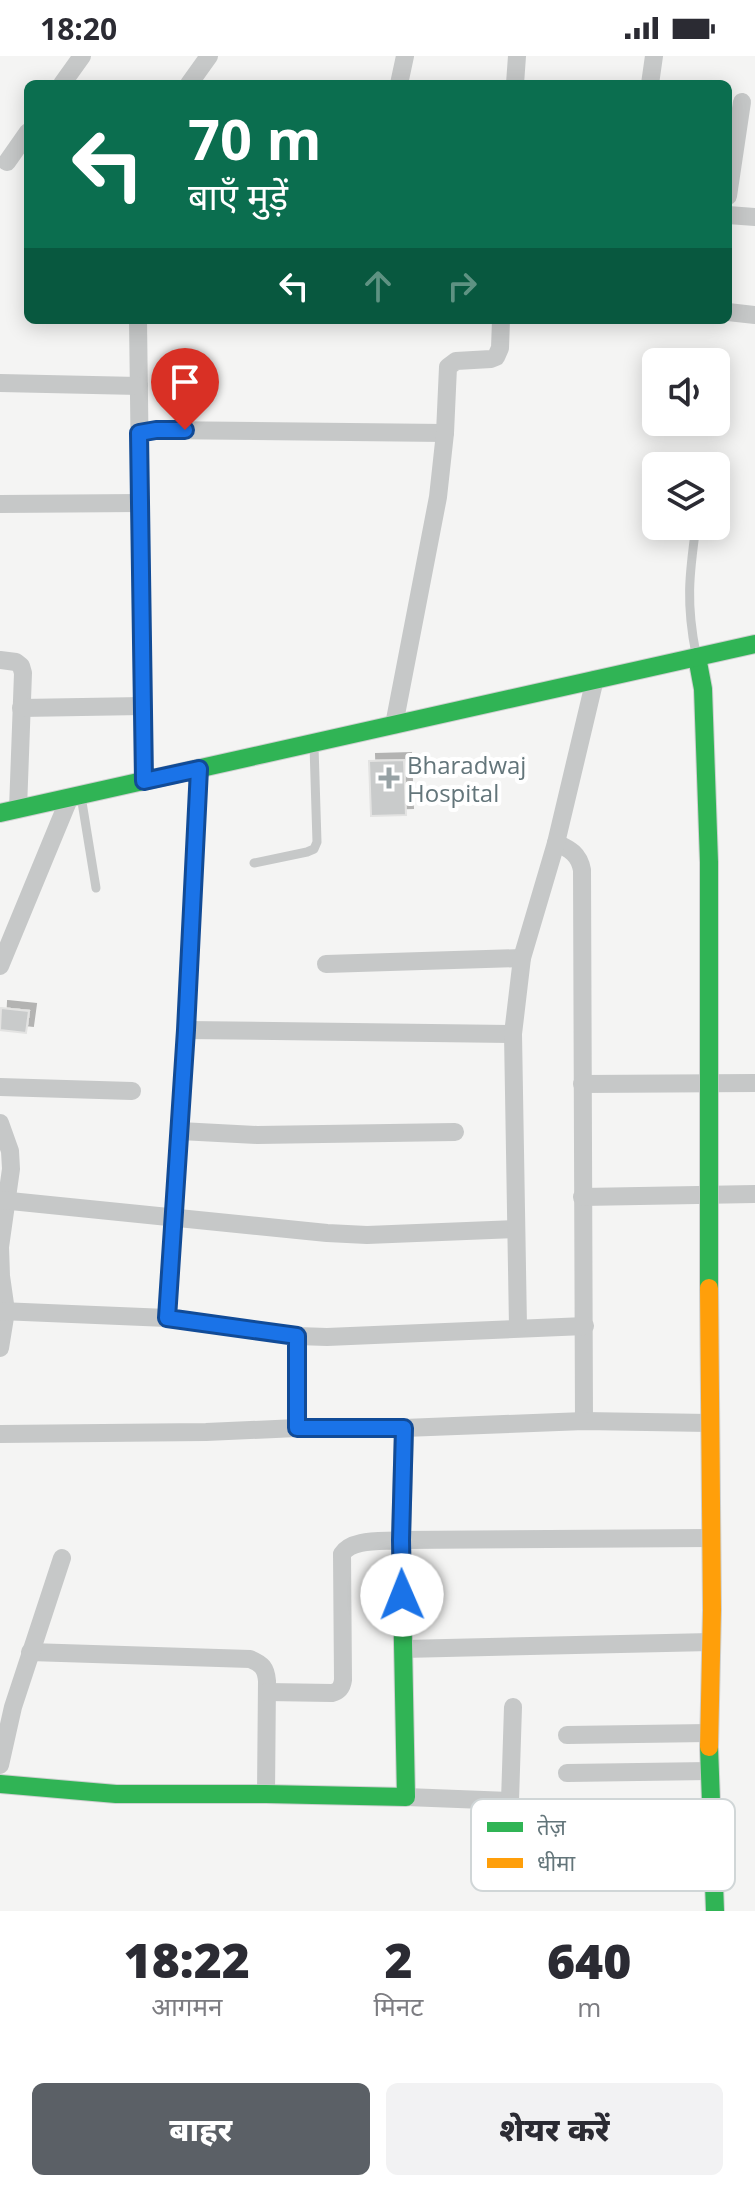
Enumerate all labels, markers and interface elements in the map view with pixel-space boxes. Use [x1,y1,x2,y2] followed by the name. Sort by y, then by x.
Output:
[40,8,117,49] text: 18:20
[188,100,322,176] text: 70 m
[56,112,160,216] icon: left
[188,172,288,221] text: बाएँ मुड़ें
[272,264,316,308] icon: left
[356,264,400,308] icon: ahead
[440,264,484,308] icon: right
[151,348,219,430] pin
[642,348,730,540] map controls
[642,348,730,436] button: sound
[163,360,207,404] icon: arrive
[642,452,730,540] button: layers
[407,748,526,809] place label: Bharadwaj Hospital
[378,767,400,789] marker: Bharadwaj Hospital
[360,1553,444,1637] position arrow
[471,1799,735,1891] legend
[537,1811,567,1841] text: तेज़
[537,1847,575,1877] text: धीमा
[124,1927,250,1992] text: 18:22
[384,1927,413,1992] text: 2
[547,1928,631,1993] text: 640
[151,1988,222,2024] text: आगमन
[374,1988,423,2024] text: मिनट
[577,1989,601,2025] text: m
[32,2083,370,2175] button: बाहर
[386,2083,723,2175] button: शेयर करें

